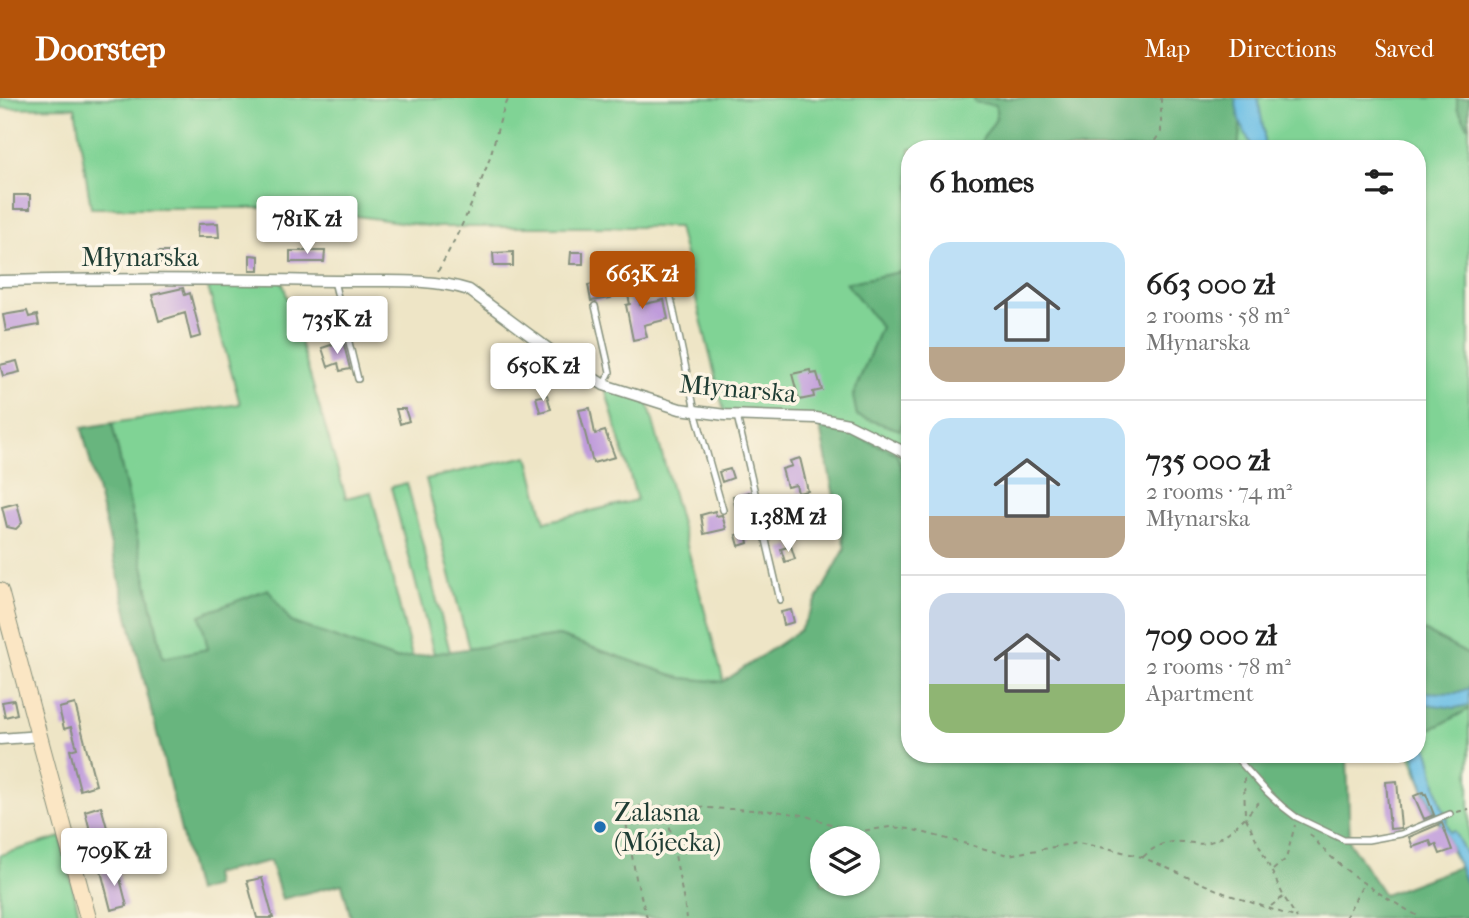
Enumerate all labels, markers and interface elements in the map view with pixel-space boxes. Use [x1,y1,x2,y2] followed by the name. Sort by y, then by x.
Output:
[35,30,166,69] text: Doorstep
[1144,35,1190,63] text: Map
[1228,35,1336,63] text: Directions
[1374,35,1434,63] text: Saved
[1360,163,1398,201] icon: filters
[929,165,1034,200] text: 6 homes
[242,197,372,256] pin: 781K zł
[272,205,342,232] text: 781K zł
[81,242,200,273] street label: Młynarska
[577,252,707,311] pin: 663K zł
[606,260,678,287] text: 663K zł
[1146,267,1275,302] text: 663 000 zł
[985,270,1069,354] icon: home
[272,296,402,356] pin: 735K zł
[1146,302,1290,329] text: 2 rooms · 58 m²
[303,305,371,332] text: 735K zł
[1146,329,1250,356] text: Młynarska
[478,344,608,403] pin: 650K zł
[506,352,580,379] text: 650K zł
[678,368,799,410] street label: Młynarska
[1146,443,1270,478] text: 735 000 zł
[985,446,1069,530] icon: home
[1146,478,1292,505] text: 2 rooms · 74 m²
[716,494,860,554] pin: 1.38M zł
[750,503,826,530] text: 1.38M zł
[1146,505,1250,532] text: Młynarska
[1146,618,1277,653] text: 709 000 zł
[985,621,1069,705] icon: home
[1146,653,1291,680] text: 2 rooms · 78 m²
[1146,680,1254,707] text: Apartment
[614,797,721,858] place label: Zalasna (Mójecka)
[592,819,608,835] marker: Zalasna (Mójecka)
[810,826,880,896] map controls
[810,826,880,896] button: layers
[49,828,179,888] pin: 709K zł
[77,837,151,864] text: 709K zł

